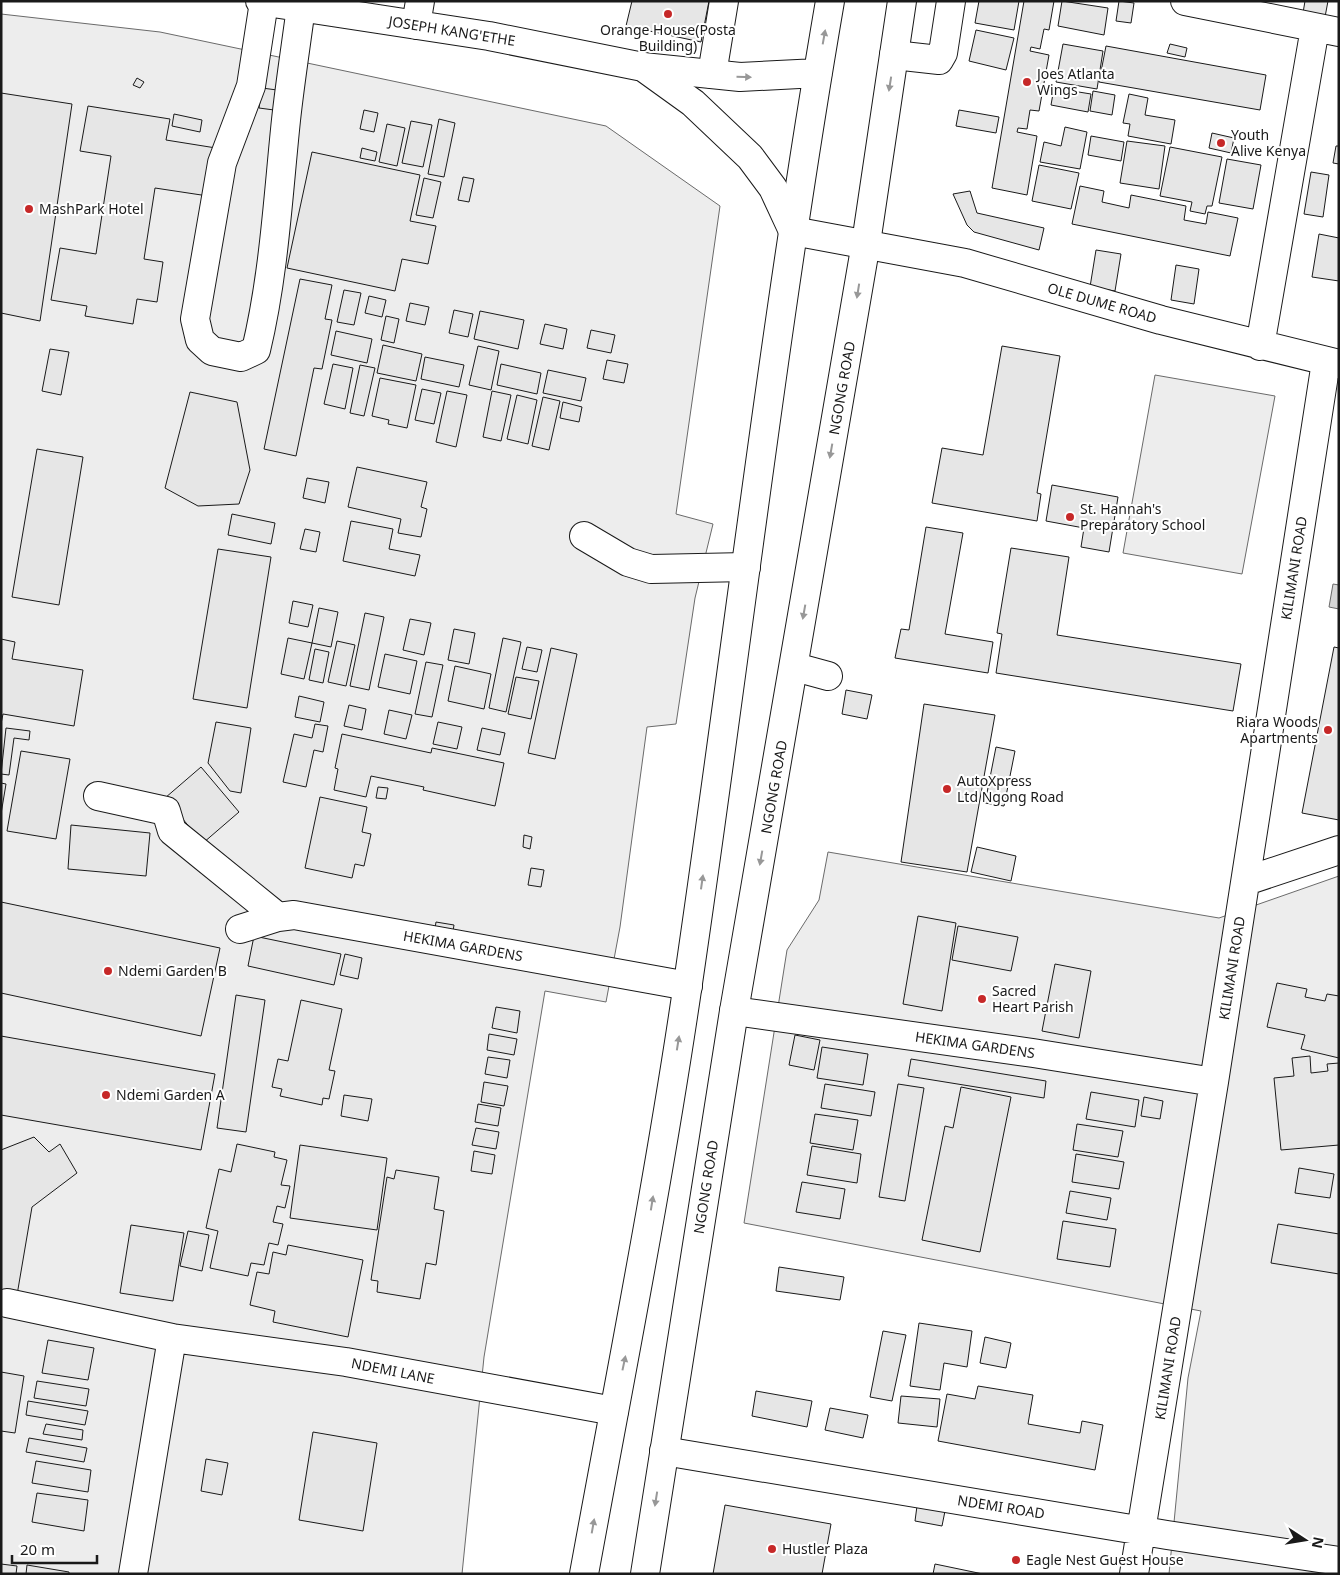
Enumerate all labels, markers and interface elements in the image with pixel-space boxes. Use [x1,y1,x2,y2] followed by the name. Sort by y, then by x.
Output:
[662,8,674,20] marker: Orange House(Posta Building)
[385,11,517,50] street label: JOSEPH KANG'ETHE
[600,20,736,55] place label: Orange House(Posta Building)
[821,29,829,45] one-way arrow
[1035,64,1115,99] place label: Joes Atlanta Wings
[736,73,752,81] one-way arrow
[886,76,894,92] one-way arrow
[1021,76,1033,88] marker: Joes Atlanta Wings
[1231,125,1306,160] place label: Youth Alive Kenya
[1215,137,1227,149] marker: Youth Alive Kenya
[39,199,144,218] place label: MashPark Hotel
[23,203,35,215] marker: MashPark Hotel
[1045,278,1159,327] street label: OLE DUME ROAD
[853,283,861,299] one-way arrow
[824,340,859,436] street label: NGONG ROAD
[826,444,834,460] one-way arrow
[1080,499,1205,534] place label: St. Hannah's Preparatory School
[1064,511,1076,523] marker: St. Hannah's Preparatory School
[1276,515,1311,621] street label: KILIMANI ROAD
[799,604,807,620] one-way arrow
[1236,712,1318,747] place label: Riara Woods Apartments
[1322,724,1334,736] marker: Riara Woods Apartments
[756,739,791,835] street label: NGONG ROAD
[957,771,1064,806] place label: AutoXpress Ltd Ngong Road
[941,783,953,795] marker: AutoXpress Ltd Ngong Road
[757,850,765,866] one-way arrow
[698,874,706,890] one-way arrow
[1214,915,1249,1021] street label: KILIMANI ROAD
[402,926,525,965] street label: HEKIMA GARDENS
[118,961,227,980] place label: Ndemi Garden B
[102,965,114,977] marker: Ndemi Garden B
[992,981,1074,1016] place label: Sacred Heart Parish
[976,993,988,1005] marker: Sacred Heart Parish
[914,1027,1037,1062] street label: HEKIMA GARDENS
[675,1034,683,1050] one-way arrow
[116,1085,225,1104] place label: Ndemi Garden A
[100,1089,112,1101] marker: Ndemi Garden A
[689,1139,722,1235] street label: NGONG ROAD
[649,1195,657,1211] one-way arrow
[1150,1315,1185,1421] street label: KILIMANI ROAD
[350,1353,436,1388] street label: NDEMI LANE
[620,1355,628,1371] one-way arrow
[956,1490,1046,1523] street label: NDEMI ROAD
[652,1491,660,1507] one-way arrow
[1280,1515,1330,1565] north arrow
[589,1518,597,1533] one-way arrow
[12,1532,98,1564] scale bar
[1308,1535,1329,1550] text: N
[20,1539,55,1559] text: 20 m
[782,1539,868,1558] place label: Hustler Plaza
[766,1543,778,1555] marker: Hustler Plaza
[1026,1550,1184,1569] place label: Eagle Nest Guest House
[1010,1554,1022,1566] marker: Eagle Nest Guest House

